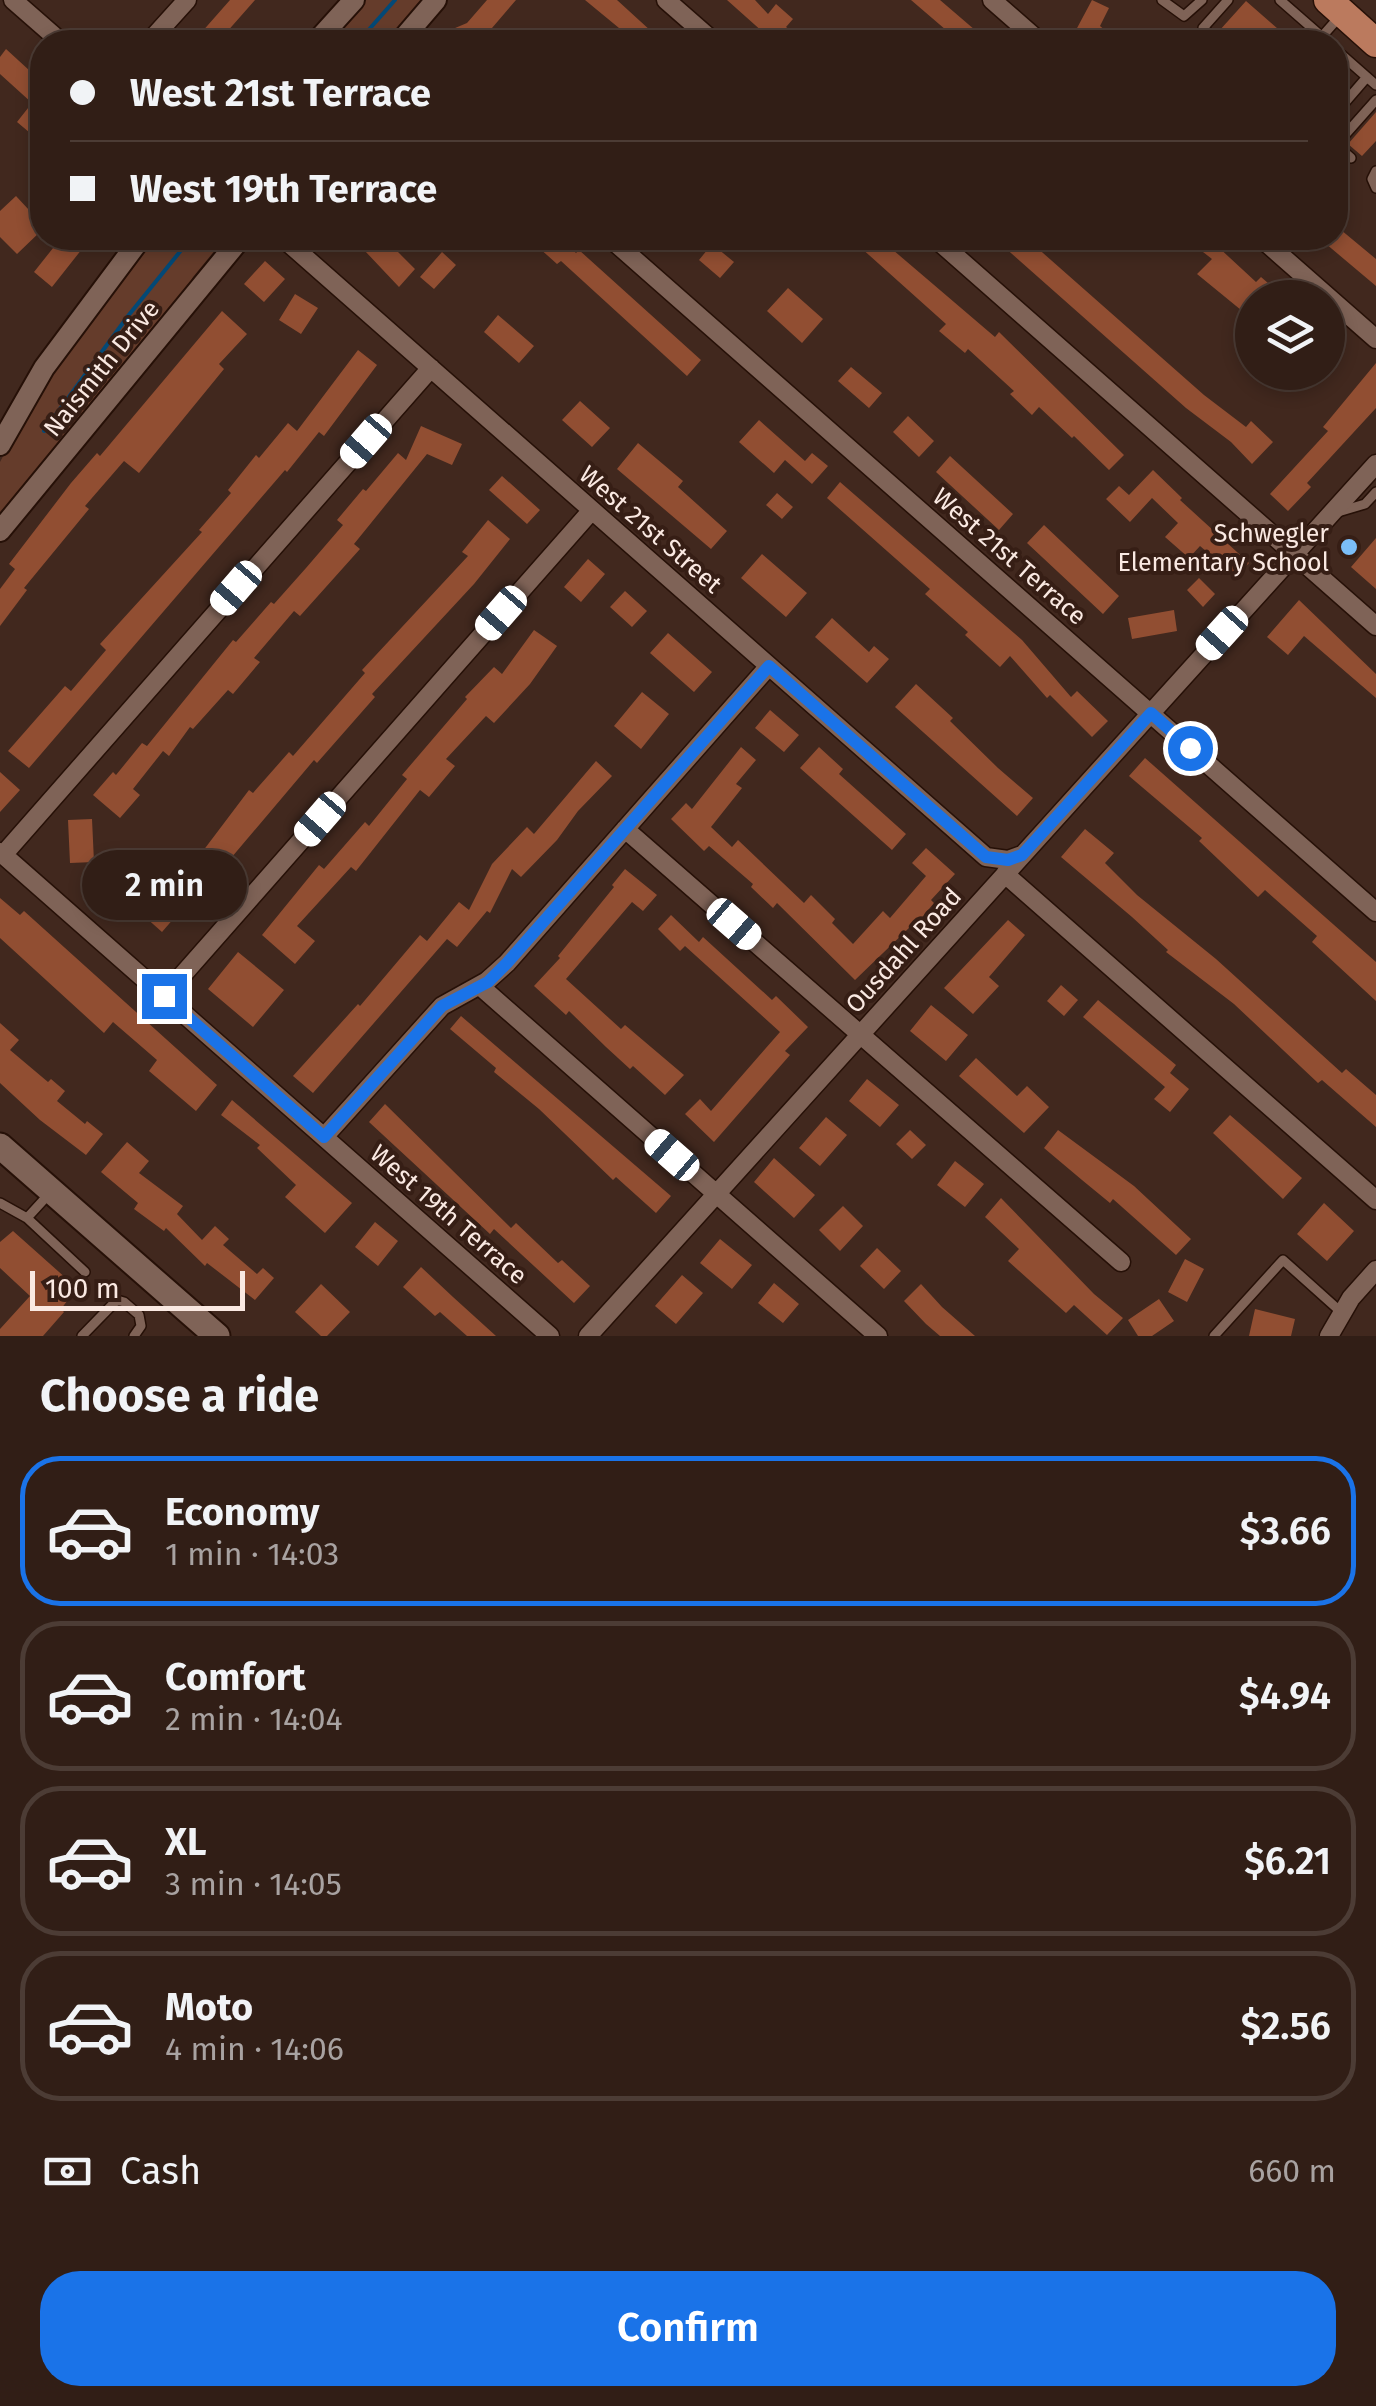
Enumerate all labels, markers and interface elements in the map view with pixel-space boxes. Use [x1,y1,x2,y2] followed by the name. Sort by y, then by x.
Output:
[130,70,431,116] text: West 21st Terrace
[130,166,437,212] text: West 19th Terrace
[1235,280,1345,390] map controls
[1235,280,1345,390] button: layers
[38,294,166,443] street label: Naismith Drive
[335,409,397,473] car
[573,460,728,600] street label: West 21st Street
[926,482,1092,632] street label: West 21st Terrace
[1117,519,1329,578] place label: Schwegler Elementary School
[1338,536,1360,558] marker: Schwegler Elementary School
[205,556,267,620] car
[470,581,532,645] car
[1191,601,1253,665] car
[1168,726,1213,771] route start
[289,787,351,851] car
[81,851,246,921] callout: 2 min
[125,866,204,904] text: 2 min
[840,882,968,1020] street label: Ousdahl Road
[702,893,766,955] car
[142,974,187,1019] route end
[640,1124,704,1186] car
[364,1139,533,1291] street label: West 19th Terrace
[30,1266,245,1310] scale bar
[45,1272,120,1305] text: 100 m
[40,1369,319,1423] text: Choose a ride
[45,1486,135,1576] icon: car
[165,1489,320,1535] text: Economy
[1240,1508,1331,1554] text: $3.66
[165,1535,339,1573] text: 1 min · 14:03
[45,1651,135,1741] icon: car
[165,1654,306,1700] text: Comfort
[1239,1673,1331,1719] text: $4.94
[165,1700,343,1738] text: 2 min · 14:04
[45,1816,135,1906] icon: car
[165,1819,207,1865] text: XL
[1244,1838,1331,1884] text: $6.21
[165,1865,342,1903] text: 3 min · 14:05
[45,1981,135,2071] icon: car
[165,1984,253,2030] text: Moto
[1241,2003,1331,2049] text: $2.56
[165,2030,344,2068] text: 4 min · 14:06
[40,2144,95,2199] icon: cash
[120,2148,201,2194] text: Cash
[1248,2152,1336,2190] text: 660 m
[40,2271,1336,2386] button: Confirm

